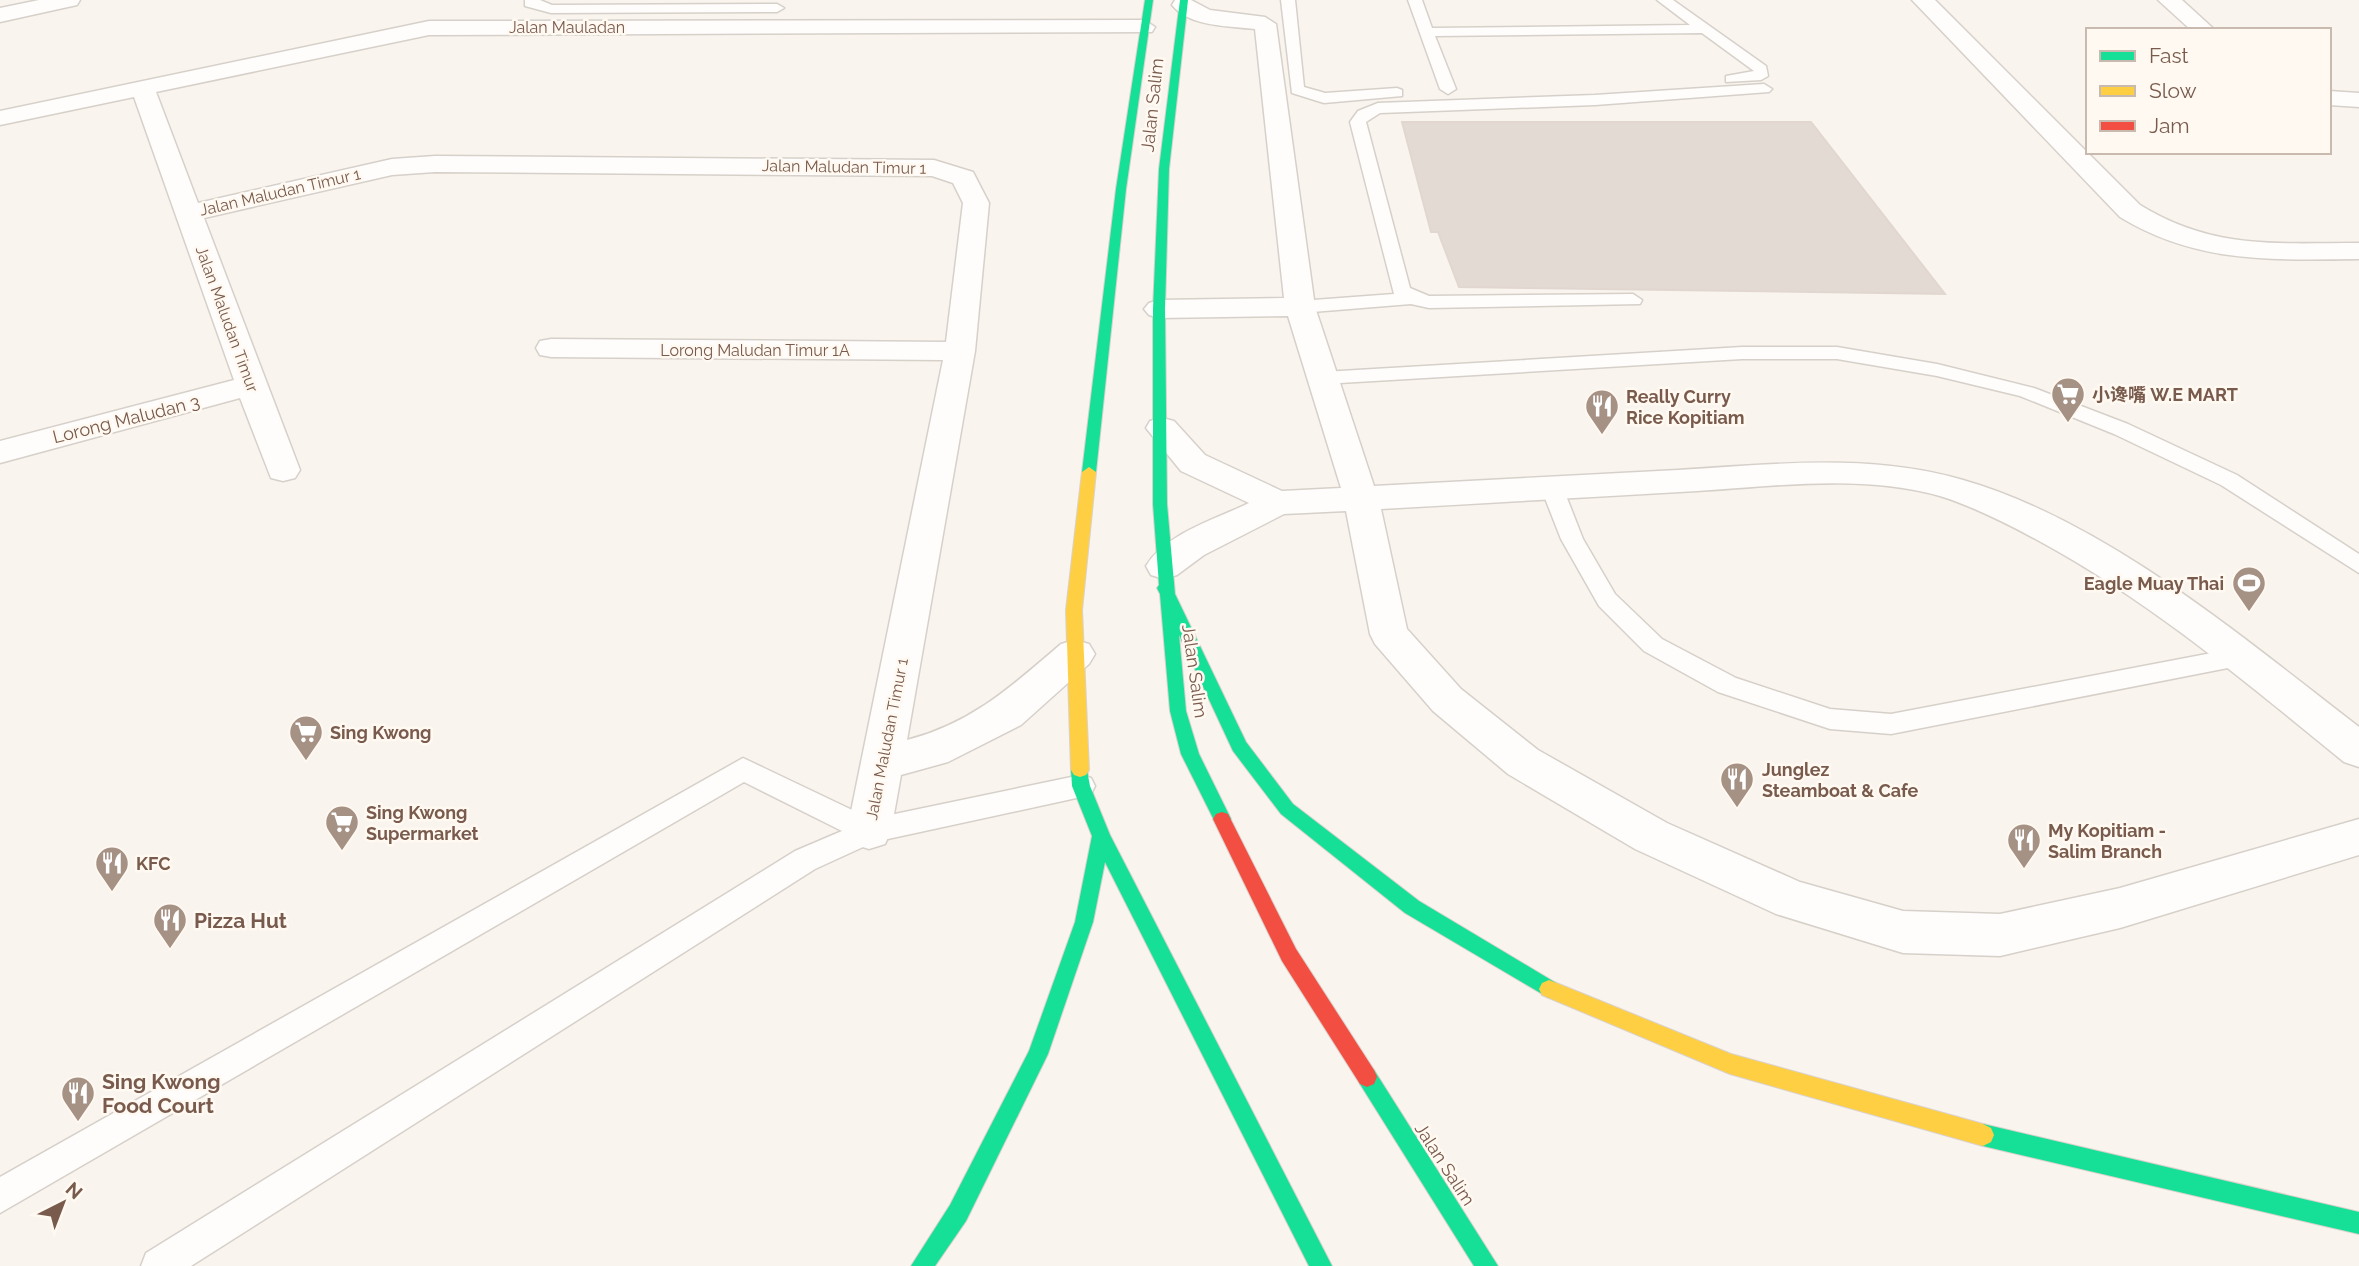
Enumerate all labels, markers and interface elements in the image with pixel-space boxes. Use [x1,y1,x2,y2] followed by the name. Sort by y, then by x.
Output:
[509,18,625,37] street label: Jalan Mauladan
[2086,28,2331,154] legend
[2149,43,2189,68] text: Fast
[1137,57,1167,153] street label: Jalan Salim
[2149,78,2197,103] text: Slow
[2149,113,2190,138] text: Jam
[762,156,927,178] street label: Jalan Maludan Timur 1
[198,164,362,220] street label: Jalan Maludan Timur 1
[192,243,262,395] street label: Jalan Maludan Timur
[660,341,850,360] street label: Lorong Maludan Timur 1A
[2049,375,2087,424] supermarket icon: 小谗嘴 W.E MART
[2092,384,2238,405] place label: 小谗嘴 W.E MART
[1626,386,1745,428] place label: Really Curry Rice Kopitiam
[1583,387,1621,436] restaurant icon: Really Curry Rice Kopitiam
[50,391,202,447] street label: Lorong Maludan 3
[2230,564,2268,613] sports icon: Eagle Muay Thai
[2084,573,2224,594] place label: Eagle Muay Thai
[1178,623,1212,719] street label: Jalan Salim
[862,656,912,822] street label: Jalan Maludan Timur 1
[287,713,325,762] supermarket icon: Sing Kwong
[330,722,432,743] place label: Sing Kwong
[1762,759,1919,801] place label: Junglez Steamboat & Cafe
[1718,760,1756,809] restaurant icon: Junglez Steamboat & Cafe
[366,802,479,844] place label: Sing Kwong Supermarket
[323,803,361,852] supermarket icon: Sing Kwong Supermarket
[2048,820,2166,862] place label: My Kopitiam - Salim Branch
[2005,821,2043,870] restaurant icon: My Kopitiam - Salim Branch
[93,844,131,893] restaurant icon: KFC
[136,853,171,874] place label: KFC
[151,901,189,950] restaurant icon: Pizza Hut
[194,908,287,933] place label: Pizza Hut
[102,1069,220,1118] place label: Sing Kwong Food Court
[59,1074,97,1123] restaurant icon: Sing Kwong Food Court
[1411,1119,1479,1209] street label: Jalan Salim
[28,1168,98,1238] north arrow
[62,1177,87,1203] text: N

